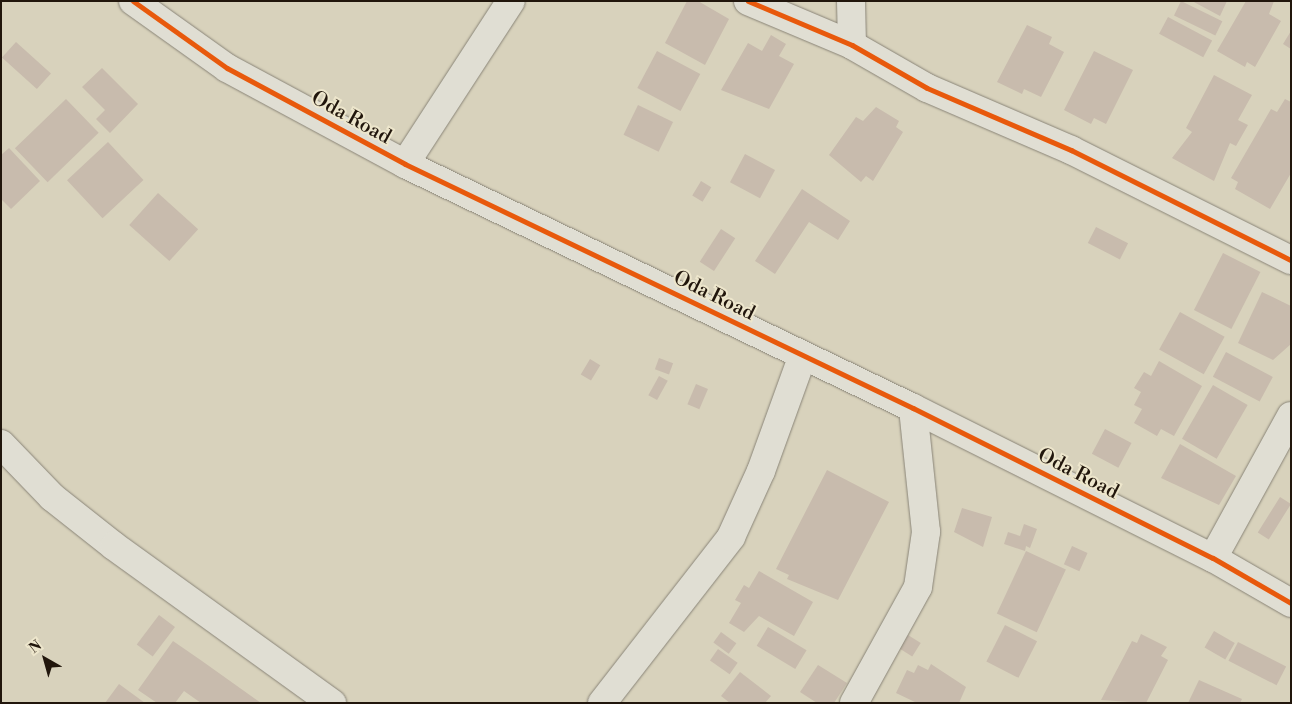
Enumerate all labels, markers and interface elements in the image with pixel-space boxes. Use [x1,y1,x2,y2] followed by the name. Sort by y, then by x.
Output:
[307,86,395,150] street label: Oda Road
[669,266,759,326] street label: Oda Road
[1034,443,1122,505] street label: Oda Road
[20,634,70,684] north arrow
[26,637,46,658] text: N

